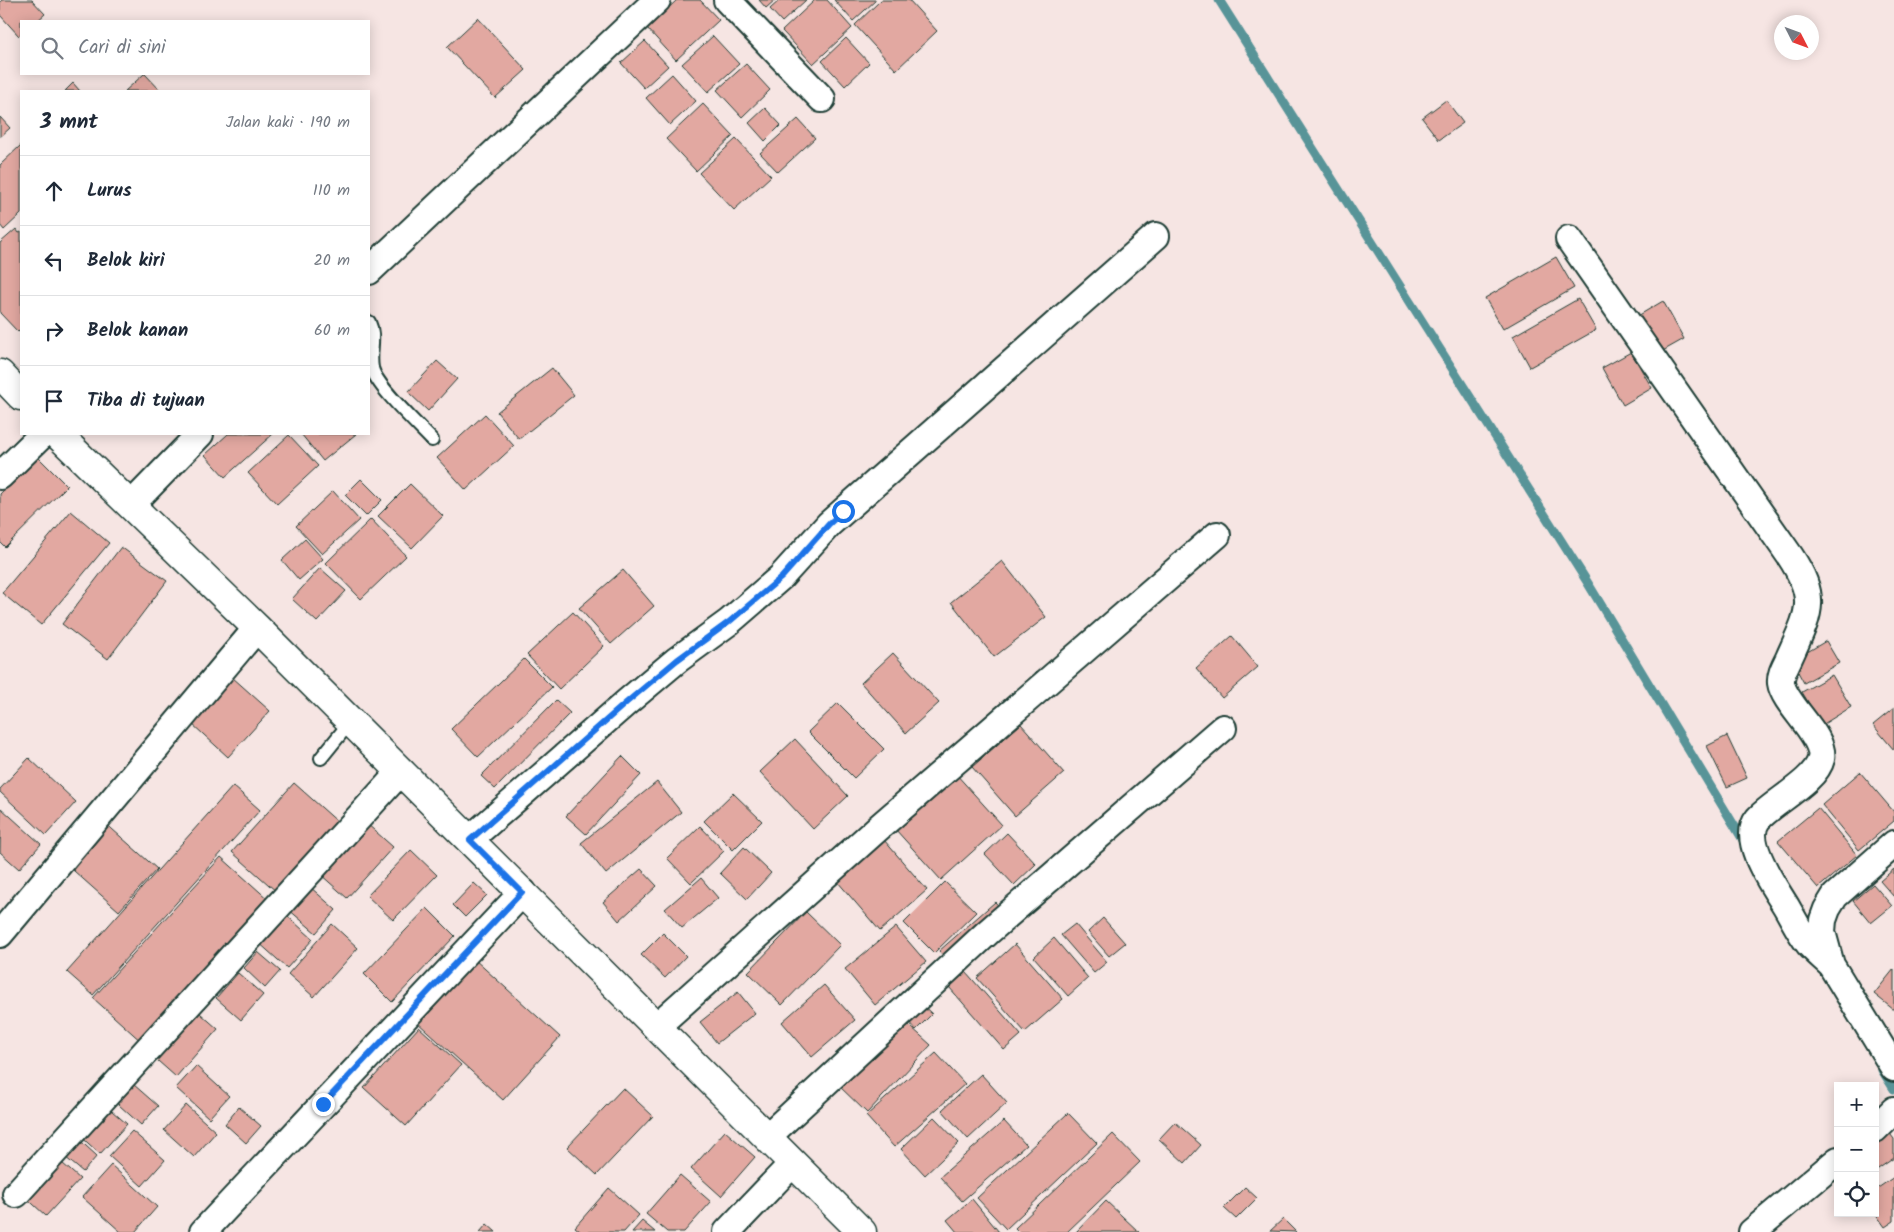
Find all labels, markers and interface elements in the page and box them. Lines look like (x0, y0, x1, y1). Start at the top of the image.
north arrow (1774, 15, 1819, 60)
search box (20, 20, 370, 75)
text: Cari di sini (78, 33, 166, 63)
icon: search (38, 34, 66, 62)
text: 3 mnt (40, 106, 98, 139)
text: Jalan kaki · 190 m (226, 110, 350, 135)
text: Lurus (87, 176, 132, 206)
icon: ahead (40, 177, 68, 205)
text: 110 m (313, 178, 350, 203)
text: Belok kiri (87, 246, 165, 276)
icon: left (40, 247, 68, 275)
text: 20 m (314, 248, 350, 273)
text: Belok kanan (87, 316, 188, 346)
icon: right (40, 317, 68, 345)
text: 60 m (314, 318, 350, 343)
text: Tiba di tujuan (87, 386, 205, 416)
icon: arrive (40, 387, 68, 415)
route start (832, 500, 855, 523)
map controls (1834, 1082, 1879, 1217)
button: + (1834, 1082, 1879, 1127)
route end (312, 1093, 335, 1116)
button: − (1834, 1127, 1879, 1172)
button: locate (1834, 1172, 1879, 1217)

